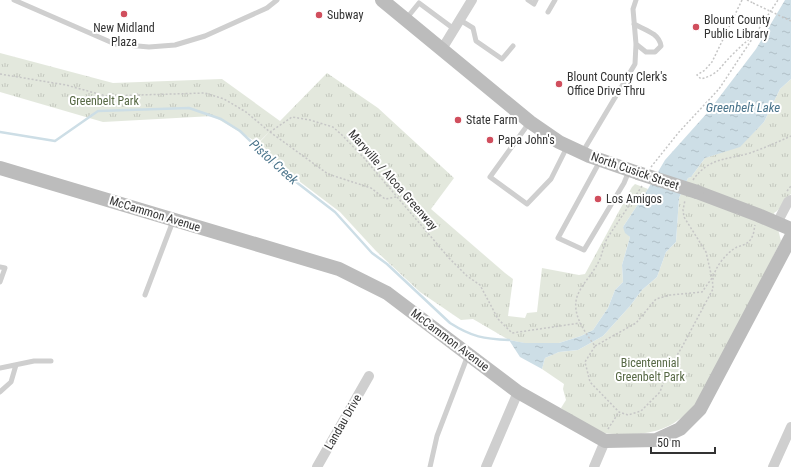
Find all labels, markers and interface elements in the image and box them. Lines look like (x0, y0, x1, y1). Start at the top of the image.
place label: Subway (327, 8, 363, 22)
marker: New Midland Plaza (119, 9, 129, 19)
marker: Subway (314, 10, 324, 20)
place label: Blount County Public Library (704, 13, 770, 41)
place label: New Midland Plaza (93, 21, 155, 49)
marker: Blount County Public Library (691, 22, 701, 32)
place label: Blount County Clerk's Office Drive Thru (567, 70, 667, 98)
marker: Blount County Clerk's Office Drive Thru (554, 79, 564, 89)
park label: Greenbelt Park (69, 94, 139, 108)
water label: Greenbelt Lake (706, 100, 780, 115)
place label: State Farm (466, 113, 517, 127)
marker: State Farm (453, 115, 463, 125)
street label: Maryville / Alcoa Greenway (346, 127, 440, 233)
place label: Papa John's (498, 133, 555, 147)
marker: Papa John's (485, 135, 495, 145)
water label: Pistol Creek (247, 136, 301, 188)
street label: North Cusick Street (589, 149, 681, 193)
place label: Los Amigos (606, 192, 662, 206)
street label: McCammon Avenue (108, 194, 203, 235)
marker: Los Amigos (593, 194, 603, 204)
street label: McCammon Avenue (408, 306, 492, 374)
park label: Bicentennial Greenbelt Park (615, 356, 685, 384)
street label: Landau Drive (322, 392, 365, 452)
scale bar (651, 429, 715, 455)
text: 50 m (657, 436, 681, 450)

